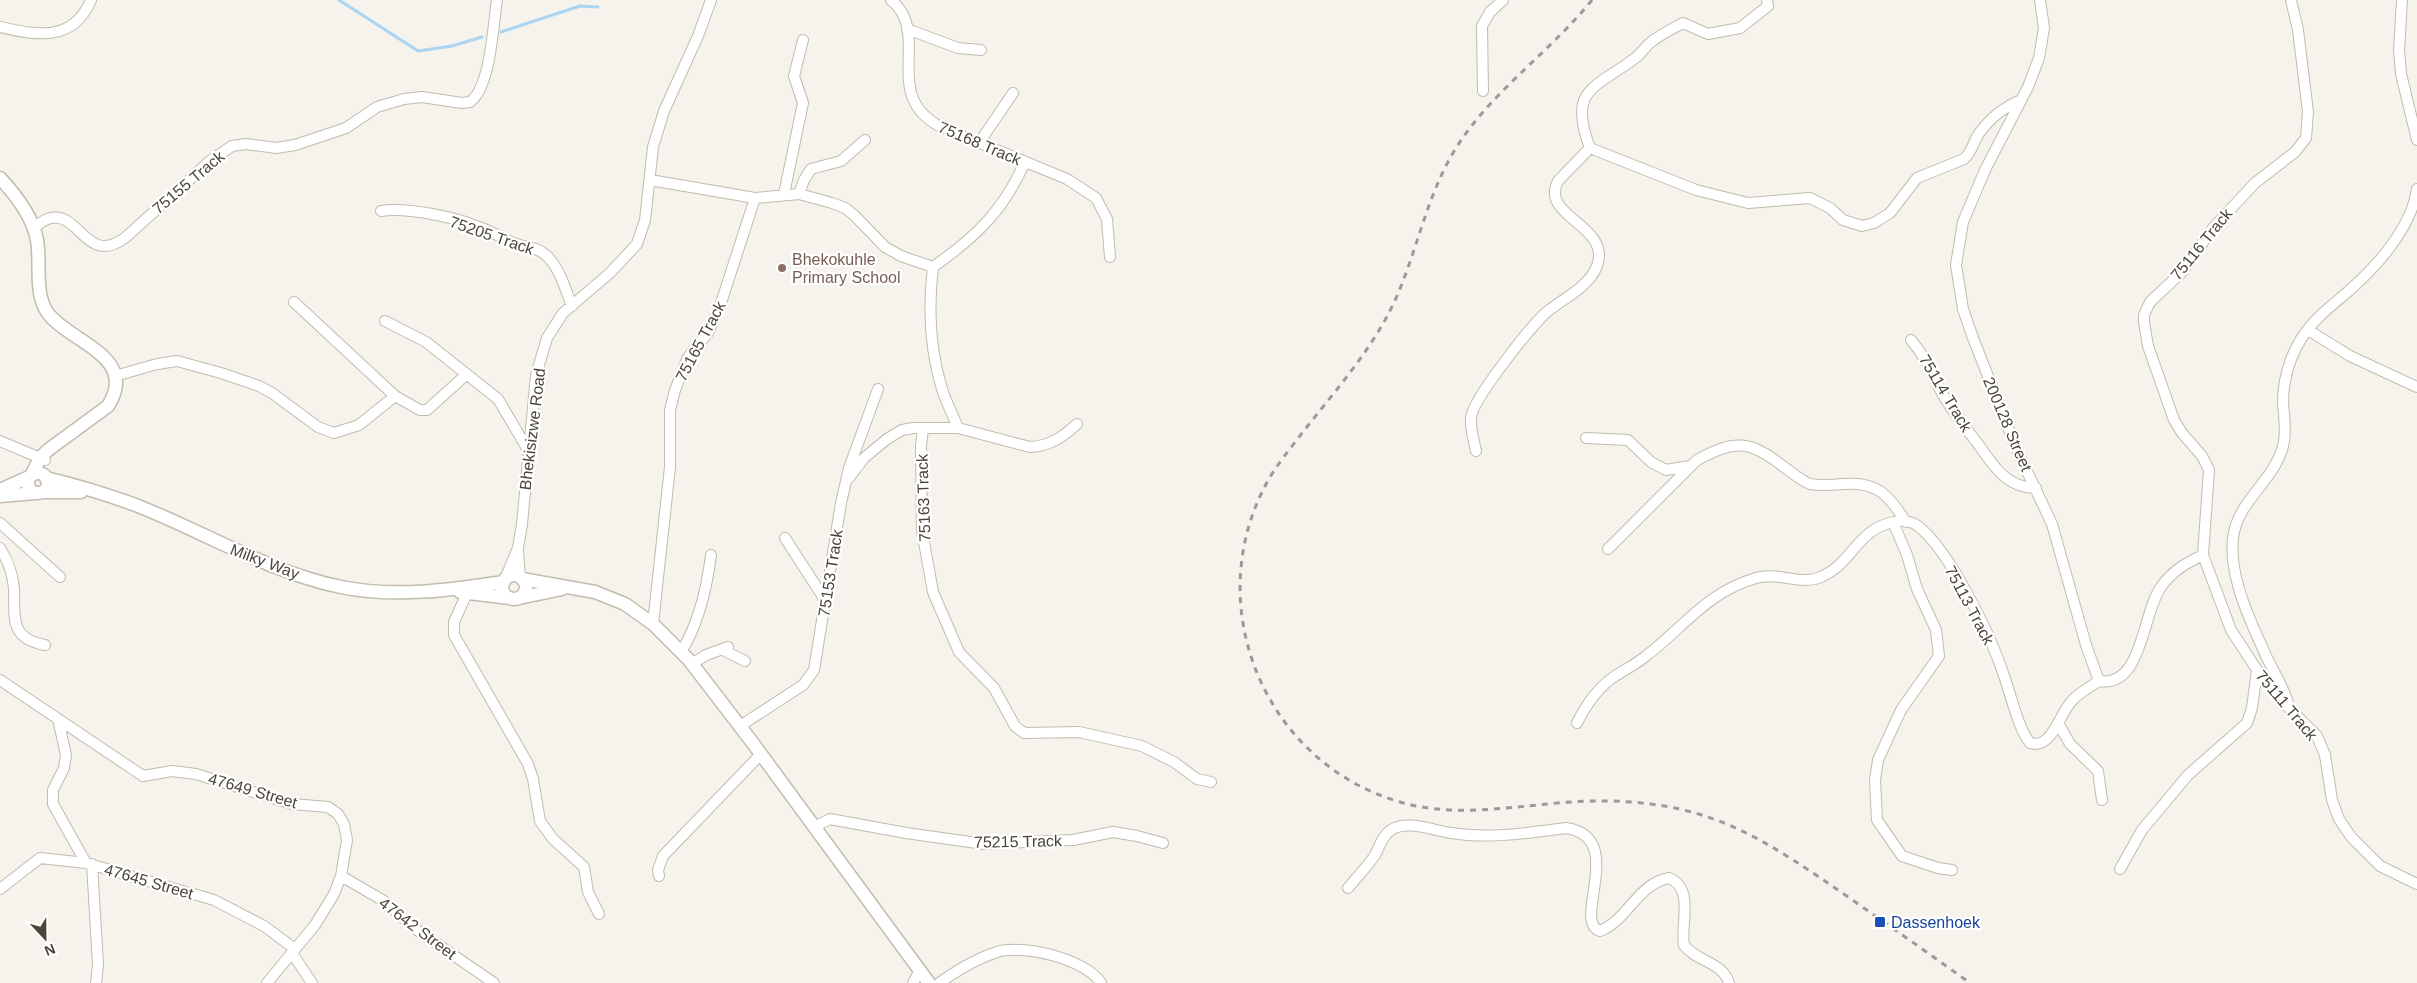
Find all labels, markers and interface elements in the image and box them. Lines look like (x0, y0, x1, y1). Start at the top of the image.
street label: 75168 Track (936, 118, 1025, 169)
street label: 75155 Track (149, 147, 228, 217)
street label: 75116 Track (2167, 204, 2236, 283)
street label: 75205 Track (447, 213, 537, 258)
place label: Bhekokuhle Primary School (792, 251, 900, 286)
marker: Bhekokuhle Primary School (776, 262, 788, 274)
street label: 75165 Track (672, 297, 729, 384)
street label: 75114 Track (1916, 352, 1976, 436)
street label: Bhekisizwe Road (517, 367, 548, 491)
street label: 200128 Street (1980, 375, 2035, 474)
street label: 75163 Track (913, 453, 934, 542)
street label: 75153 Track (815, 527, 846, 618)
street label: Milky Way (228, 541, 302, 582)
street label: 75113 Track (1942, 563, 1998, 648)
street label: 75111 Track (2253, 667, 2321, 744)
street label: 47649 Street (206, 770, 300, 811)
street label: 75215 Track (974, 832, 1063, 851)
street label: 47645 Street (102, 861, 196, 902)
street label: 47642 Street (376, 894, 460, 963)
north arrow (20, 913, 70, 963)
place label: Dassenhoek (1891, 914, 1981, 931)
marker: Dassenhoek (1873, 915, 1887, 929)
text: N (42, 941, 58, 959)

